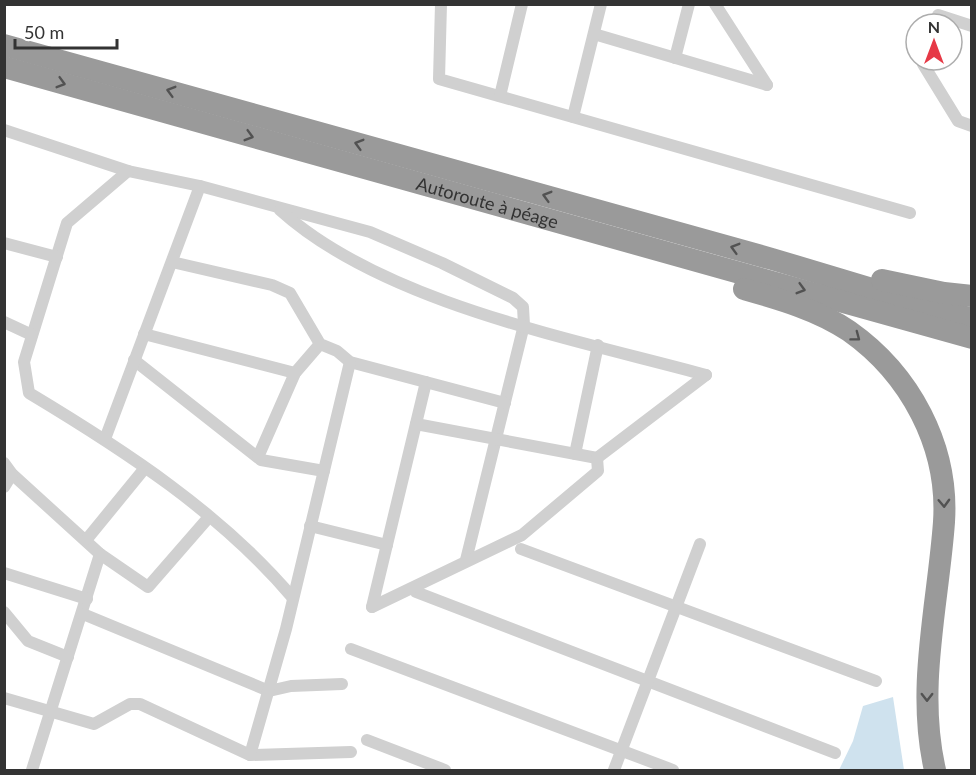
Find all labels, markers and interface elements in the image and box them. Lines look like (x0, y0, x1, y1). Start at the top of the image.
scale bar (15, 12, 117, 50)
north arrow (904, 12, 964, 72)
text: N (928, 17, 940, 36)
text: 50 m (24, 21, 64, 43)
one-way arrow (55, 76, 66, 88)
one-way arrow (166, 86, 176, 99)
one-way arrow (243, 129, 253, 141)
one-way arrow (354, 139, 365, 151)
street label: Autoroute à péage (414, 172, 561, 233)
one-way arrow (542, 191, 553, 203)
one-way arrow (730, 243, 740, 255)
one-way arrow (795, 282, 806, 294)
one-way arrow (849, 330, 860, 341)
one-way arrow (937, 499, 950, 508)
one-way arrow (921, 693, 933, 702)

